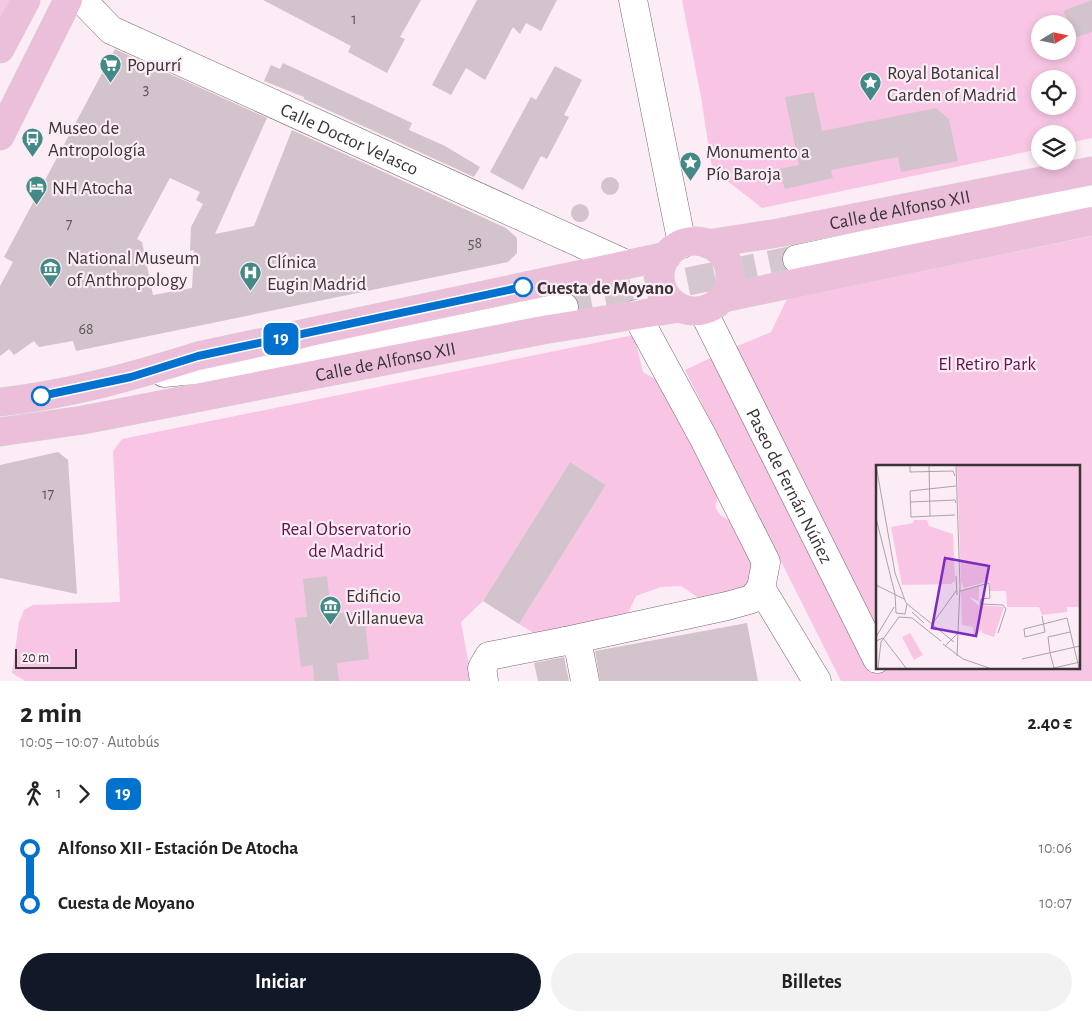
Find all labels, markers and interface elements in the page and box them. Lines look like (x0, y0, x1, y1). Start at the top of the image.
house number: 1 (351, 11, 357, 27)
north arrow (1031, 15, 1076, 60)
map controls (1031, 15, 1076, 170)
supermarket icon: Popurrí (99, 52, 123, 83)
place label: Popurrí (127, 56, 182, 75)
place label: Royal Botanical Garden of Madrid (887, 64, 1016, 105)
button: locate (1031, 70, 1076, 115)
place icon: Royal Botanical Garden of Madrid (859, 71, 883, 102)
house number: 3 (143, 81, 149, 97)
street label: Calle Doctor Velasco (277, 100, 421, 179)
place label: Museo de Antropología (48, 119, 146, 160)
button: layers (1031, 125, 1076, 170)
bus stop icon: Museo de Antropología (20, 126, 44, 157)
place label: Monumento a Pío Baroja (706, 143, 810, 184)
place icon: Monumento a Pío Baroja (678, 150, 702, 181)
hotel icon: NH Atocha (24, 175, 48, 206)
place label: NH Atocha (52, 179, 133, 198)
street label: Calle de Alfonso XII (828, 187, 972, 234)
house number: 7 (66, 216, 73, 232)
house number: 58 (468, 235, 482, 251)
place label: National Museum of Anthropology (67, 249, 199, 290)
place label: Clínica Eugin Madrid (267, 253, 366, 294)
museum icon: National Museum of Anthropology (39, 256, 63, 287)
hospital icon: Clínica Eugin Madrid (239, 260, 263, 291)
marker: Cuesta de Moyano (513, 277, 533, 297)
place label: Cuesta de Moyano (537, 279, 674, 298)
house number: 68 (78, 321, 94, 337)
line badge: 19 (258, 323, 304, 355)
text: 19 (273, 330, 289, 348)
street label: Calle de Alfonso XII (314, 339, 458, 385)
park label: El Retiro Park (938, 355, 1036, 374)
unlabelled marker (31, 386, 51, 406)
street label: Paseo de Fernán Núñez (742, 405, 836, 567)
inset map (876, 465, 1080, 668)
house number: 17 (42, 486, 54, 502)
park label: Real Observatorio de Madrid (281, 520, 411, 561)
place label: Edificio Villanueva (346, 587, 424, 628)
museum icon: Edificio Villanueva (318, 594, 342, 625)
scale bar (15, 646, 78, 669)
text: 20 m (22, 651, 49, 665)
text: 2 min (20, 700, 82, 728)
text: 2.40 € (1028, 714, 1072, 733)
text: 10:05 – 10:07 · Autobús (20, 734, 159, 750)
icon: walk (20, 780, 48, 808)
icon: forward (70, 780, 98, 808)
text: 1 (56, 785, 62, 801)
text: 19 (116, 785, 131, 803)
text: Alfonso XII - Estación De Atocha (58, 839, 298, 858)
text: 10:06 (1038, 840, 1072, 856)
text: Cuesta de Moyano (58, 894, 195, 913)
text: 10:07 (1039, 895, 1072, 911)
button: Iniciar (20, 953, 541, 1011)
button: Billetes (551, 953, 1072, 1011)

